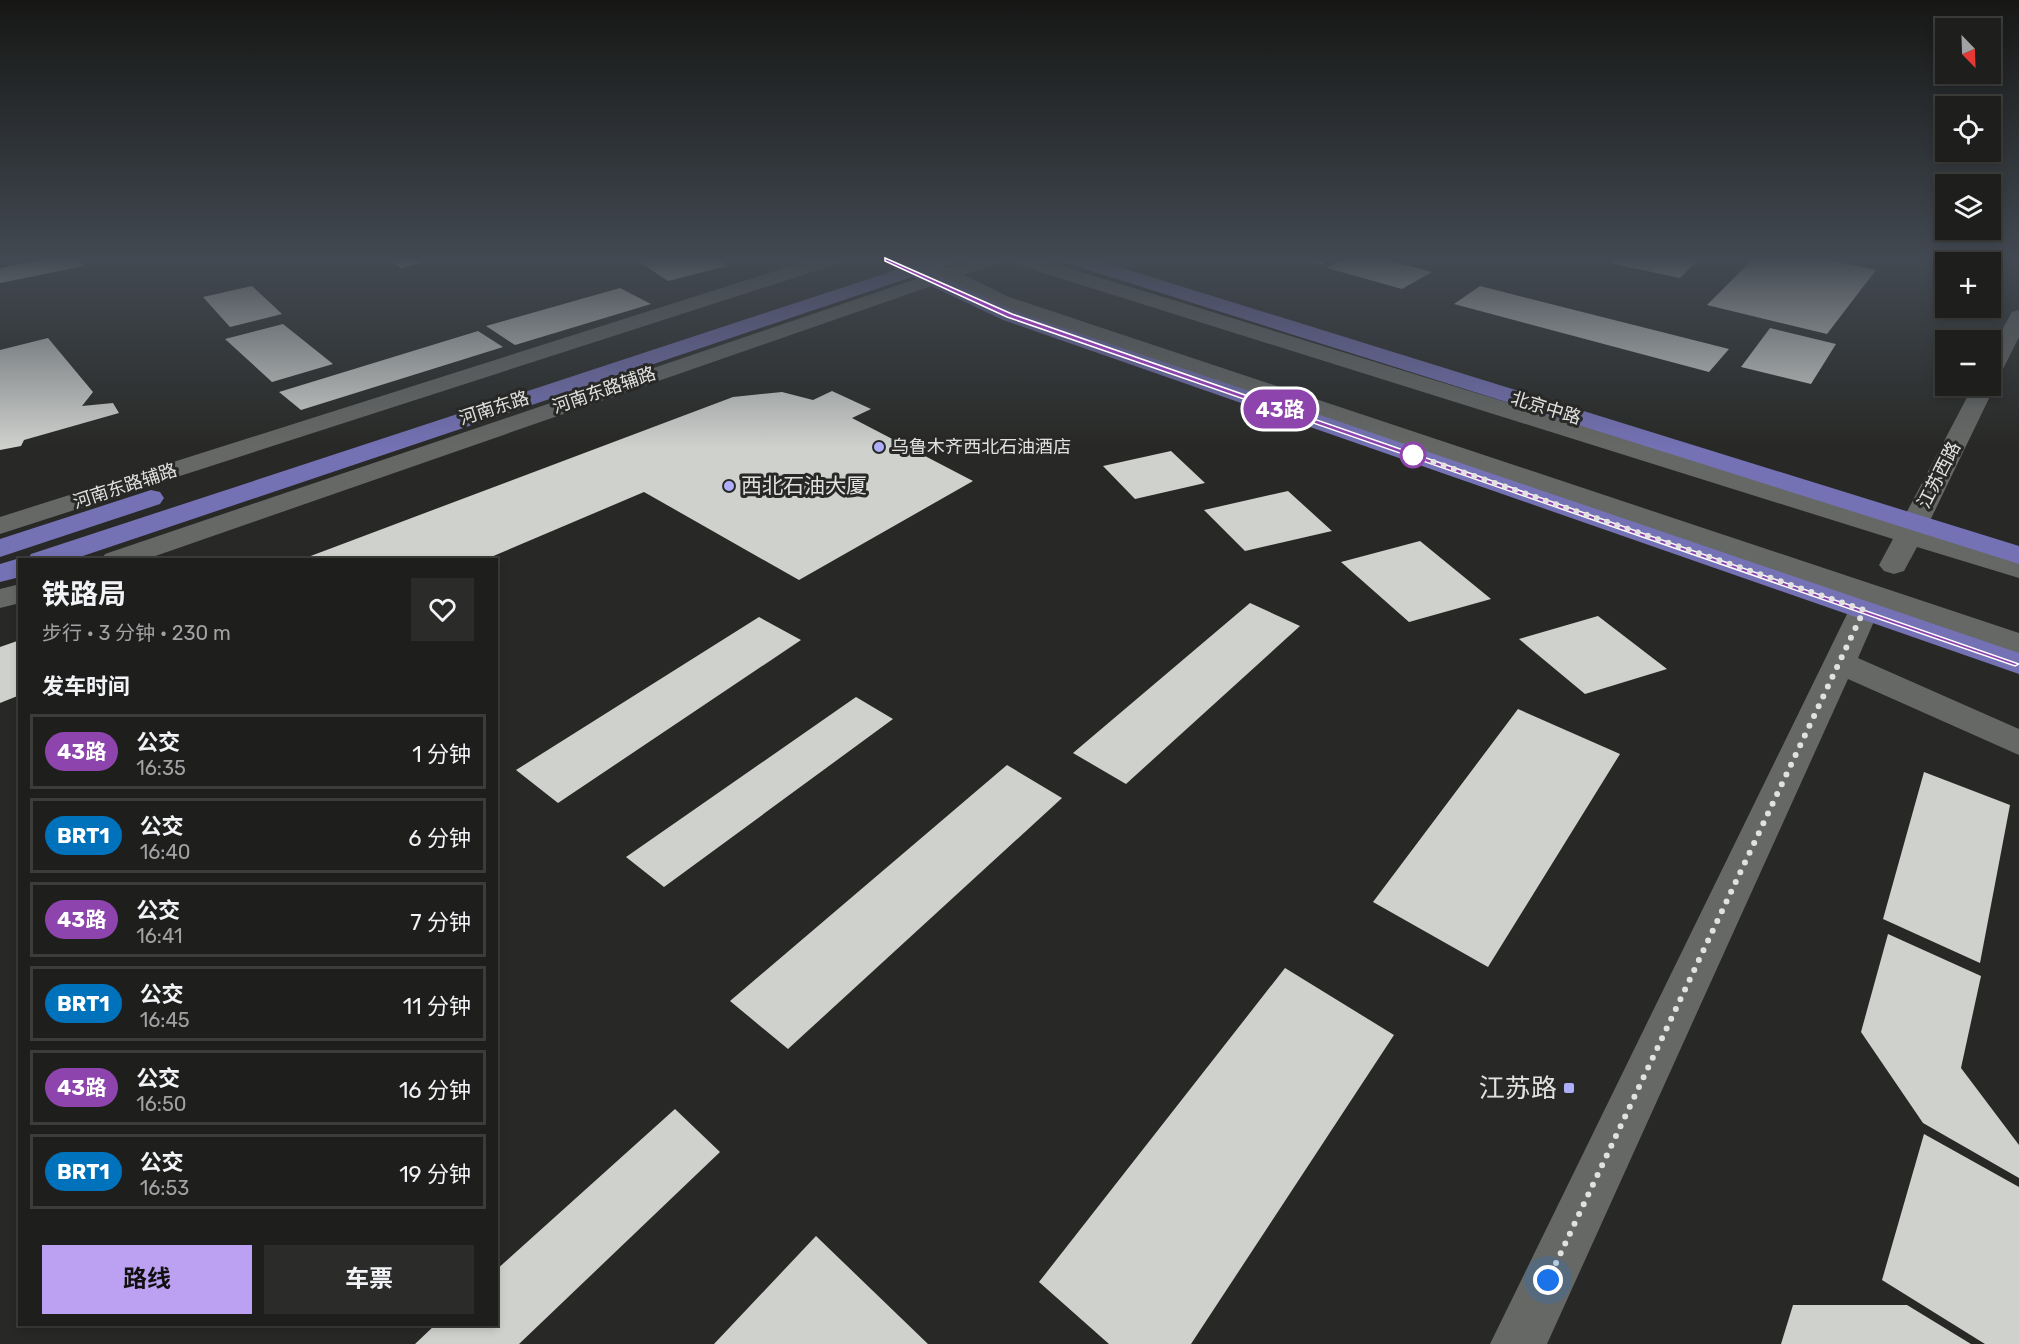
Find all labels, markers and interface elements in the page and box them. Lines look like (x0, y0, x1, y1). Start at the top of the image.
north arrow (1935, 18, 2001, 84)
map controls (1935, 18, 2001, 396)
button: locate (1935, 96, 2001, 162)
button: layers (1935, 174, 2001, 240)
button: + (1935, 252, 2001, 318)
button: − (1935, 330, 2001, 396)
street label: 河南东路辅路 (549, 362, 659, 418)
street label: 河南东路 (456, 386, 532, 430)
street label: 北京中路 (1508, 387, 1584, 429)
line badge: 43路 (1246, 390, 1314, 428)
text: 43路 (1255, 397, 1305, 422)
place label: 乌鲁木齐西北石油酒店 (891, 436, 1071, 458)
street label: 江苏西路 (1913, 438, 1965, 512)
marker: 乌鲁木齐西北石油酒店 (872, 440, 886, 454)
unlabelled marker (1400, 442, 1426, 468)
street label: 河南东路辅路 (70, 459, 180, 513)
place label: 西北石油大厦 (741, 473, 867, 498)
marker: 西北石油大厦 (722, 479, 736, 493)
text: 铁路局 (42, 578, 126, 611)
button: heart (411, 578, 474, 641)
text: 步行 · 3 分钟 · 230 m (42, 621, 231, 645)
text: 发车时间 (42, 673, 130, 700)
text: 公交 (136, 729, 180, 756)
text: 43路 (57, 739, 106, 764)
text: 1 分钟 (412, 741, 471, 768)
text: 16:35 (136, 756, 186, 780)
text: 公交 (140, 813, 184, 840)
text: BRT1 (57, 823, 110, 848)
text: 6 分钟 (408, 825, 471, 852)
text: 16:40 (140, 840, 191, 864)
text: 公交 (136, 897, 180, 924)
text: 43路 (57, 907, 106, 932)
text: 7 分钟 (410, 909, 471, 936)
text: 16:41 (136, 924, 183, 948)
text: 公交 (140, 981, 184, 1008)
text: BRT1 (57, 991, 110, 1016)
text: 11 分钟 (403, 993, 471, 1020)
text: 16:45 (140, 1008, 190, 1032)
text: 公交 (136, 1065, 180, 1092)
place label: 江苏路 (1479, 1073, 1557, 1104)
text: 43路 (57, 1075, 106, 1100)
text: 16 分钟 (399, 1077, 471, 1104)
marker: 江苏路 (1562, 1081, 1576, 1095)
text: 16:50 (136, 1092, 187, 1116)
text: 公交 (140, 1149, 184, 1176)
text: BRT1 (57, 1159, 110, 1184)
text: 19 分钟 (399, 1161, 471, 1188)
text: 16:53 (140, 1176, 189, 1200)
button: 路线 (42, 1245, 252, 1314)
button: 车票 (264, 1245, 474, 1314)
your location (1533, 1265, 1563, 1295)

